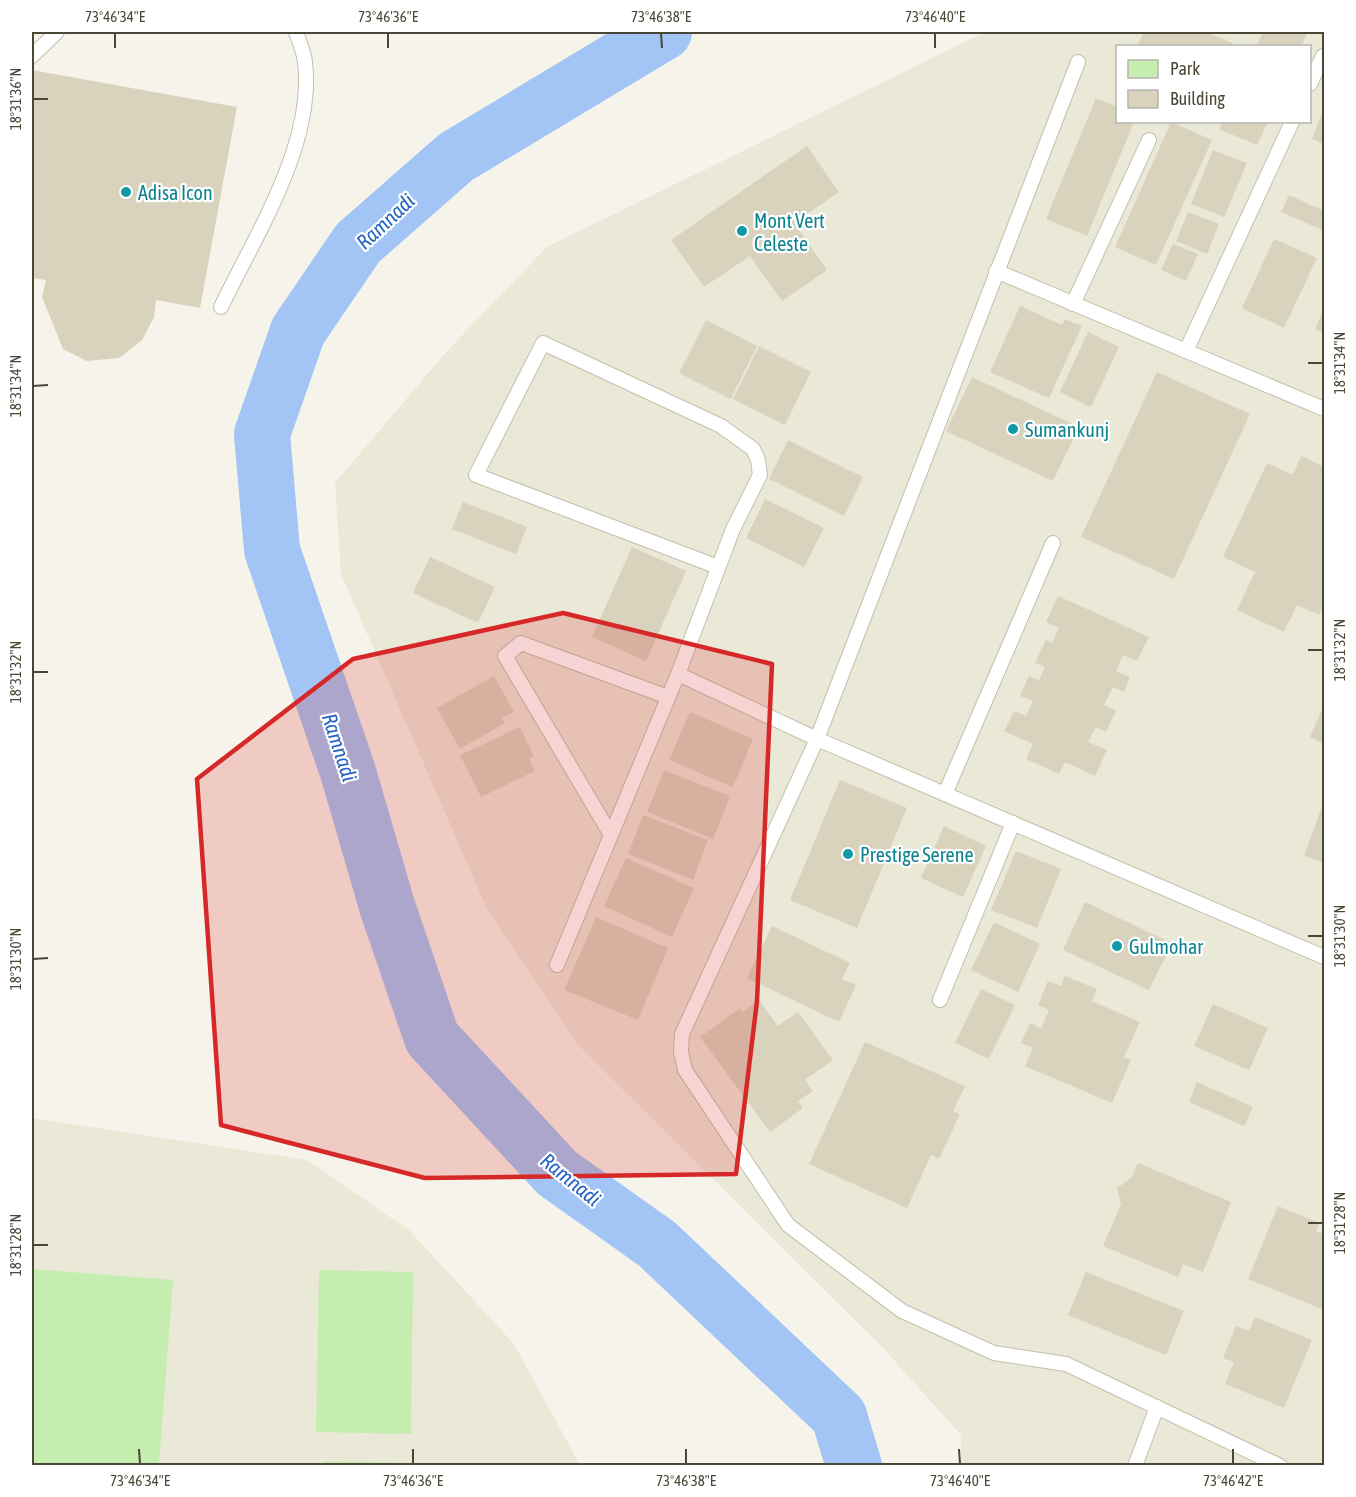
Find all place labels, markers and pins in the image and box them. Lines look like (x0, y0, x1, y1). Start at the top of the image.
place label: Adisa Icon (138, 181, 213, 204)
marker: Adisa Icon (119, 185, 133, 199)
place label: Mont Vert Celeste (754, 209, 825, 255)
marker: Mont Vert Celeste (735, 224, 749, 238)
place label: Sumankunj (1025, 418, 1109, 441)
marker: Sumankunj (1006, 422, 1020, 436)
place label: Prestige Serene (860, 843, 973, 866)
marker: Prestige Serene (841, 847, 855, 861)
place label: Gulmohar (1129, 935, 1204, 958)
marker: Gulmohar (1110, 939, 1124, 953)

